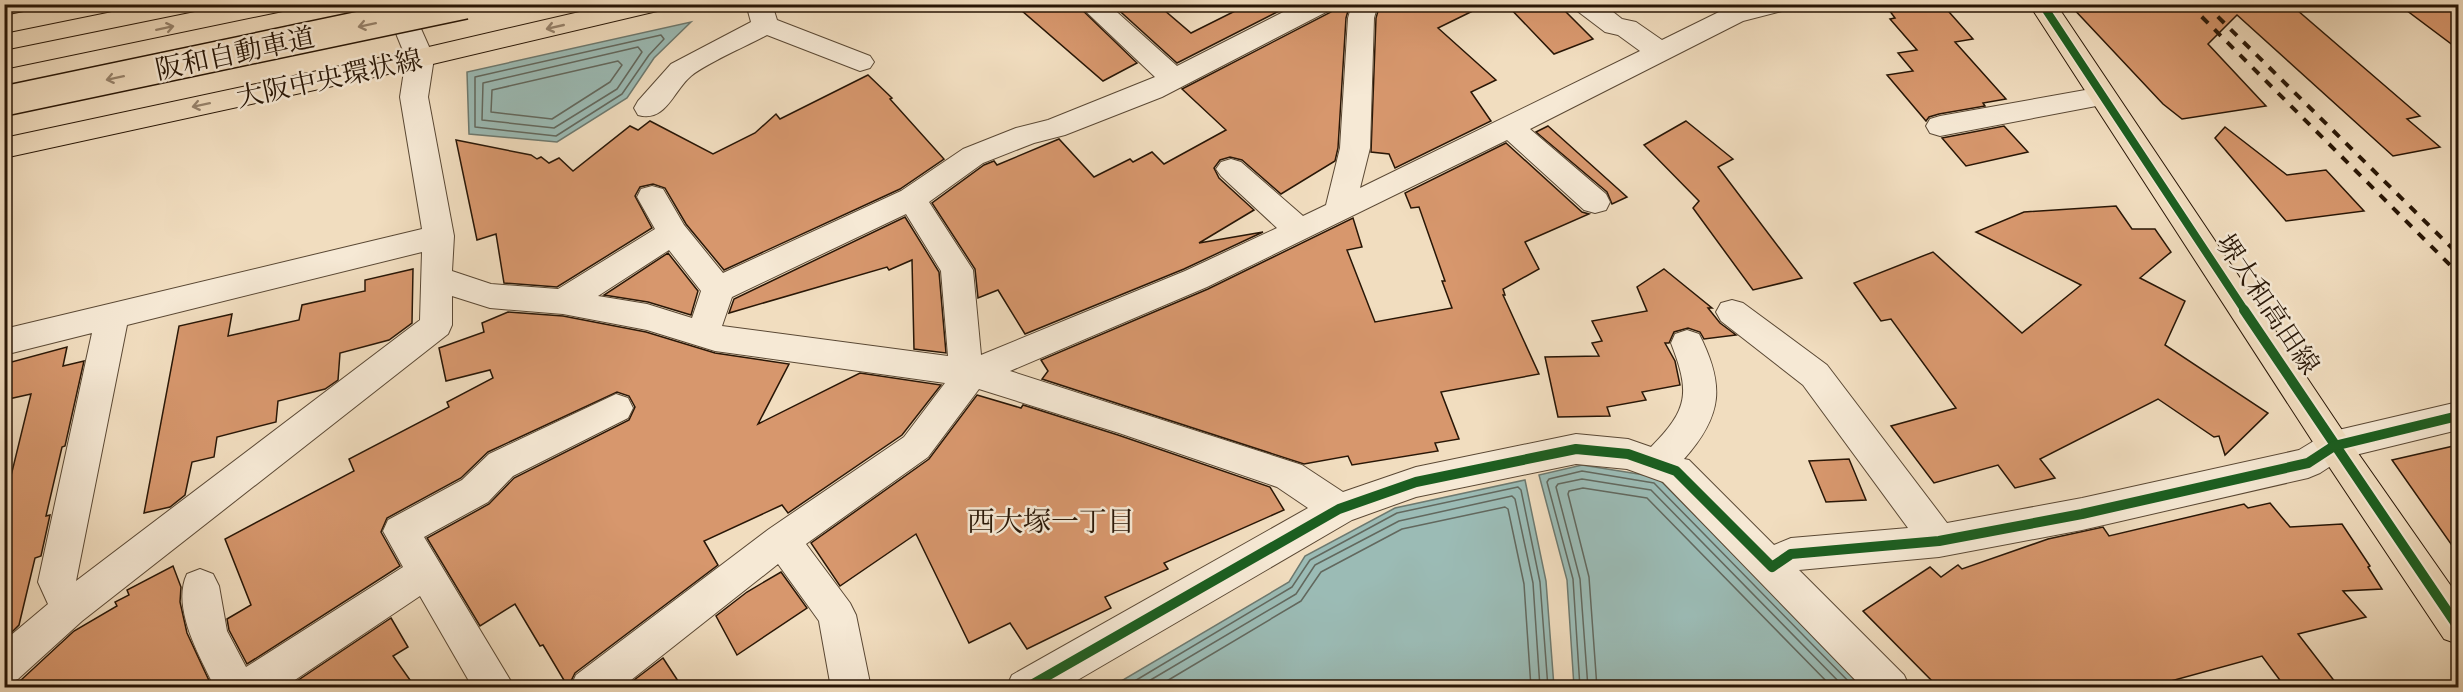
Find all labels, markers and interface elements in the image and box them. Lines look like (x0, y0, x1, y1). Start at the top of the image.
street label: 阪和自動車道 (152, 19, 318, 87)
one-way arrow (358, 20, 377, 31)
one-way arrow (155, 21, 174, 33)
one-way arrow (546, 22, 565, 33)
street label: 大阪中央環状線 (233, 41, 425, 115)
one-way arrow (105, 73, 125, 84)
one-way arrow (191, 100, 210, 112)
street label: 堺大和高田線 (2208, 227, 2328, 381)
district label: 西大塚一丁目 (967, 503, 1135, 539)

